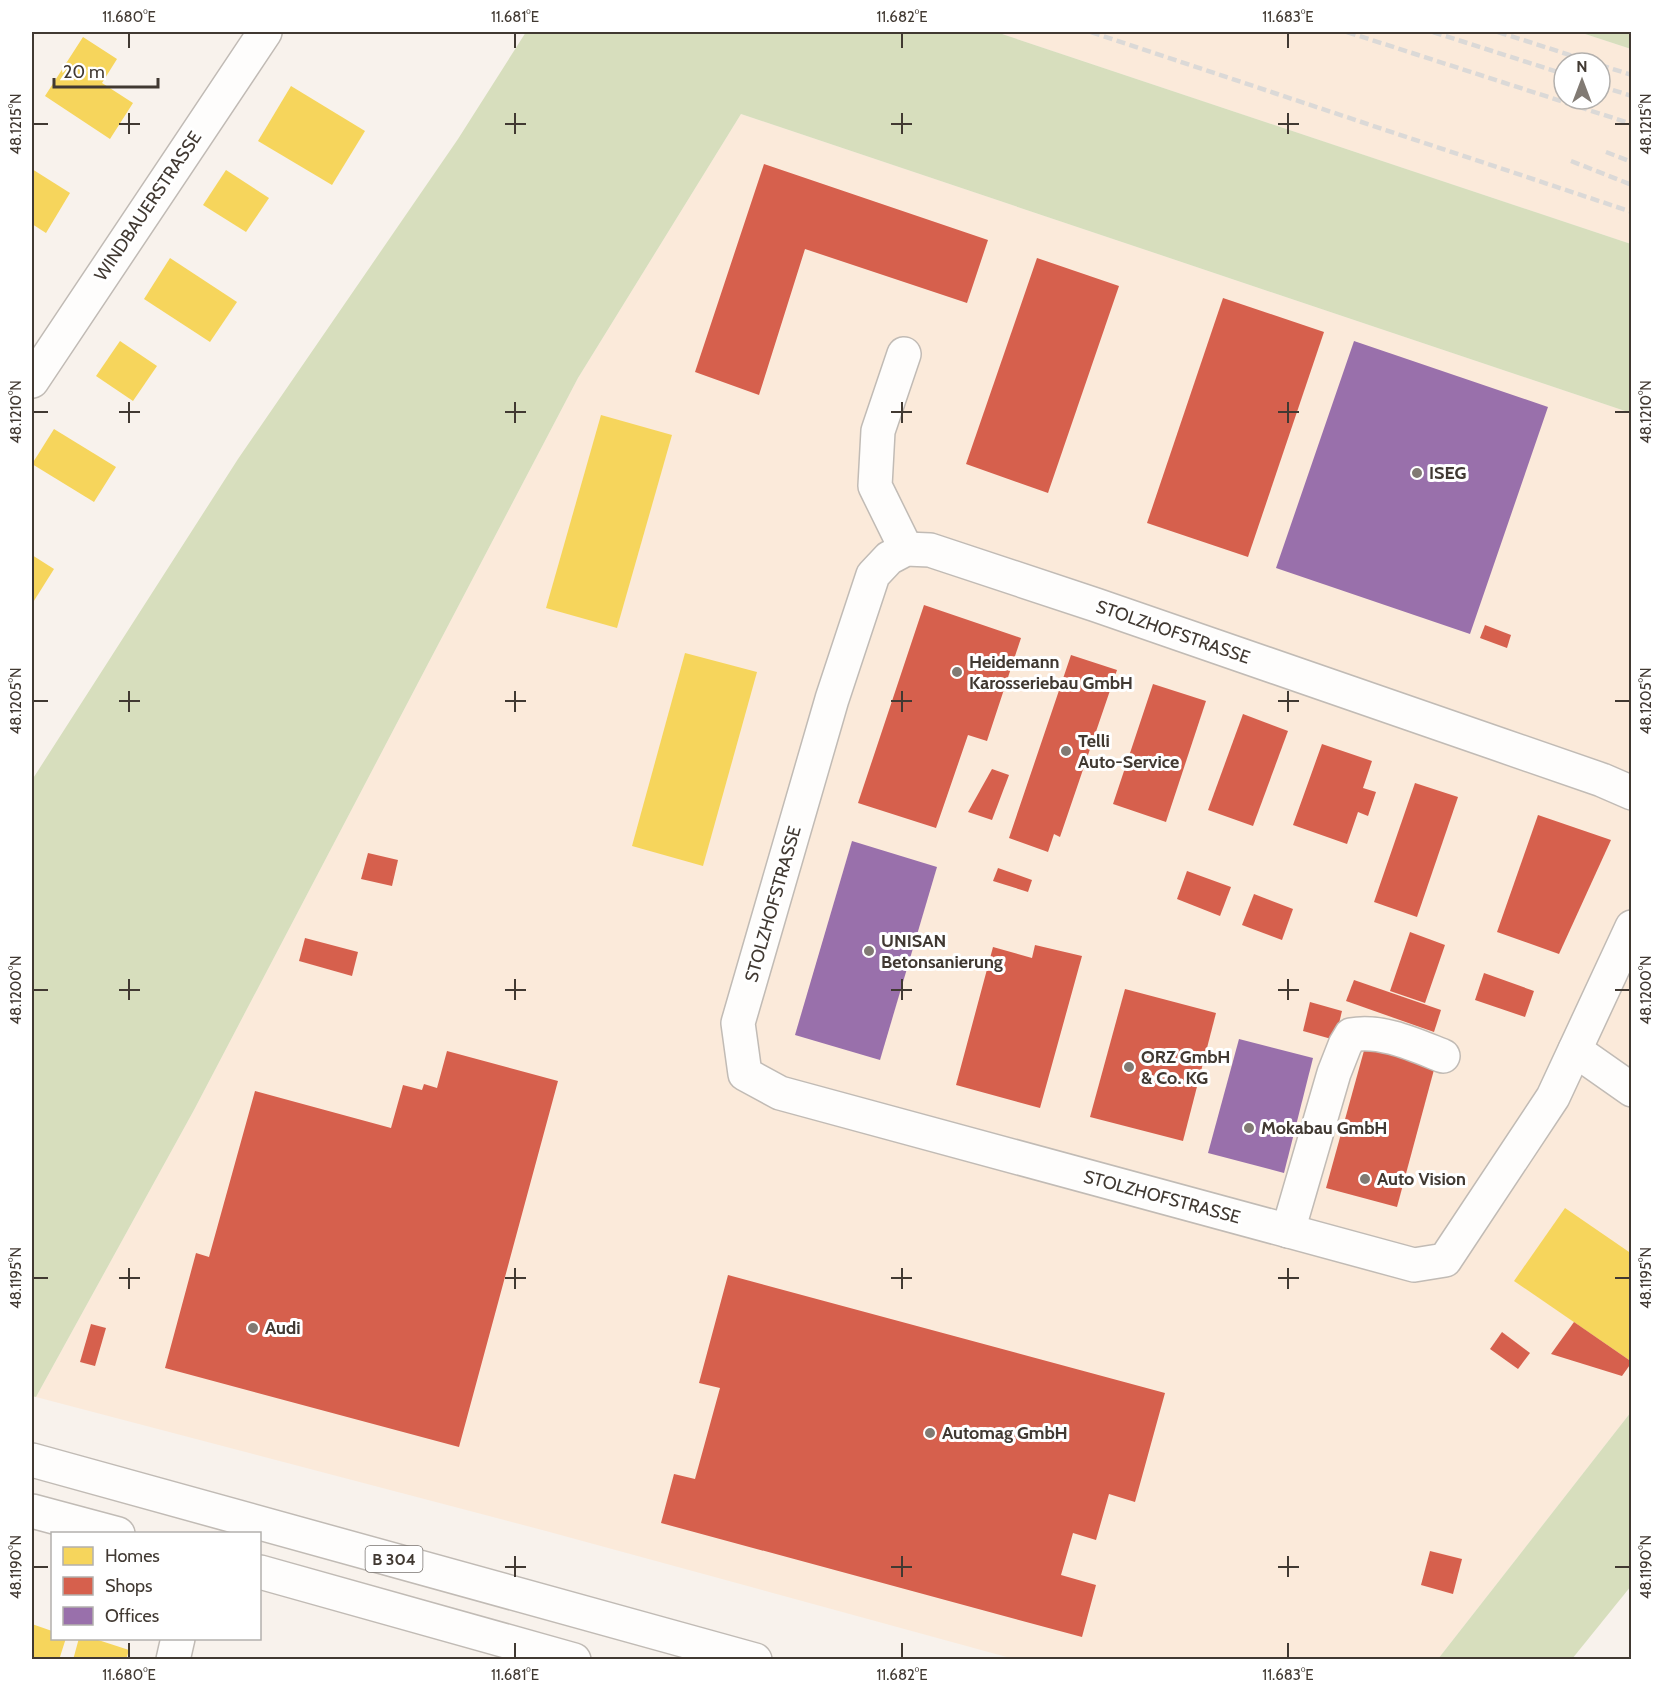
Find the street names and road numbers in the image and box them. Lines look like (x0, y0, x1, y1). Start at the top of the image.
street label: WINDBAUERSTRASSE (90, 127, 206, 285)
street label: STOLZHOFSTRASSE (1093, 595, 1253, 669)
street label: STOLZHOFSTRASSE (740, 823, 806, 985)
street label: STOLZHOFSTRASSE (1081, 1165, 1243, 1229)
road number: B 304 (366, 1546, 422, 1572)

